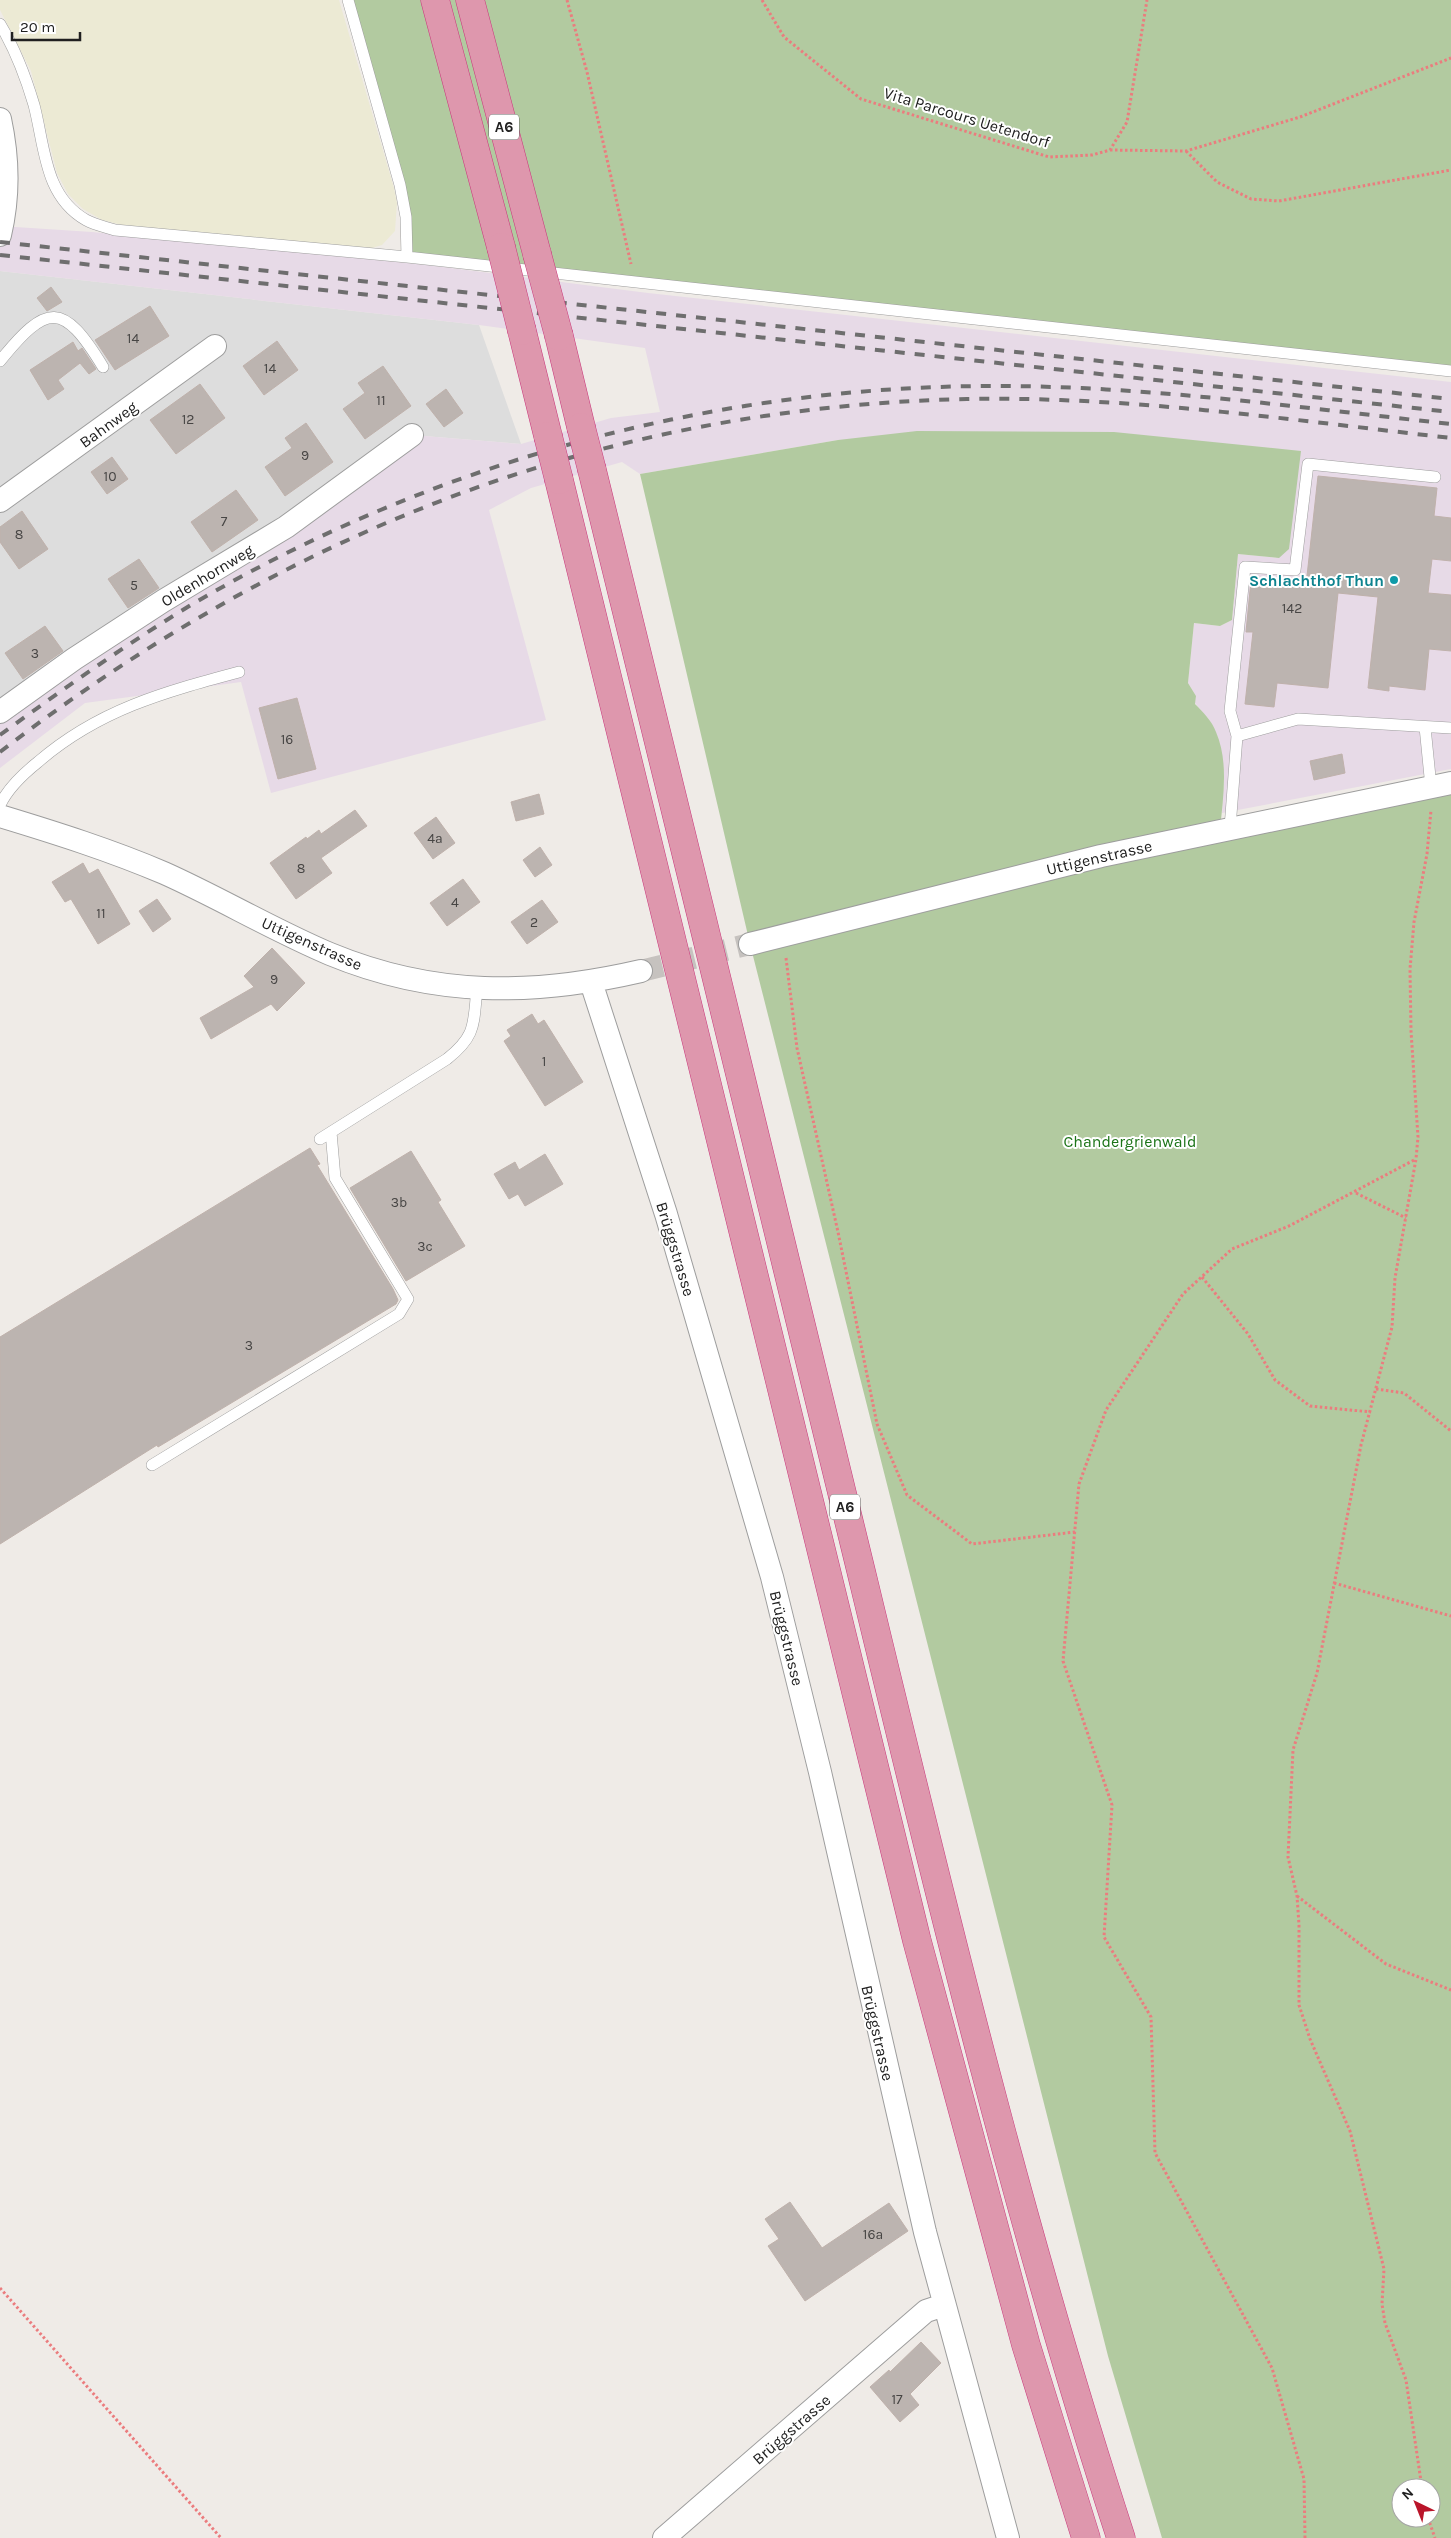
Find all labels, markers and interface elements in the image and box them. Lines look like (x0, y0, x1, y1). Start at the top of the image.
scale bar (12, 10, 80, 42)
text: 20 m (20, 18, 55, 36)
street label: Vita Parcours Uetendorf (882, 83, 1053, 152)
road number: A6 (489, 114, 519, 140)
house number: 14 (127, 330, 139, 347)
house number: 14 (264, 360, 276, 377)
house number: 11 (376, 392, 386, 409)
street label: Bahnweg (76, 397, 141, 452)
house number: 12 (182, 411, 194, 428)
house number: 9 (301, 447, 309, 464)
house number: 10 (104, 468, 116, 485)
house number: 7 (221, 513, 228, 530)
house number: 8 (15, 526, 23, 543)
street label: Oldenhornweg (157, 540, 257, 611)
place label: Schlachthof Thun (1249, 571, 1384, 590)
marker: Schlachthof Thun (1388, 574, 1400, 586)
house number: 5 (130, 577, 138, 594)
house number: 142 (1282, 600, 1302, 617)
house number: 3 (31, 645, 39, 662)
house number: 16 (281, 731, 293, 748)
house number: 4a (427, 830, 443, 847)
street label: Uttigenstrasse (1044, 836, 1154, 879)
house number: 8 (297, 860, 305, 877)
house number: 4 (451, 894, 459, 911)
house number: 11 (96, 905, 106, 922)
street label: Uttigenstrasse (259, 913, 365, 974)
house number: 2 (530, 914, 538, 931)
house number: 9 (270, 971, 278, 988)
house number: 1 (542, 1053, 546, 1070)
park label: Chandergrienwald (1064, 1132, 1196, 1151)
house number: 3b (391, 1194, 407, 1211)
street label: Brüggstrasse (652, 1200, 699, 1299)
house number: 3c (417, 1238, 433, 1255)
house number: 3 (245, 1337, 253, 1354)
road number: A6 (830, 1494, 860, 1520)
street label: Brüggstrasse (765, 1589, 808, 1688)
street label: Brüggstrasse (857, 1983, 898, 2083)
house number: 16a (863, 2226, 883, 2243)
street label: Brüggstrasse (748, 2390, 834, 2469)
house number: 17 (891, 2391, 903, 2408)
north arrow (1391, 2478, 1441, 2528)
text: N (1398, 2484, 1417, 2504)

